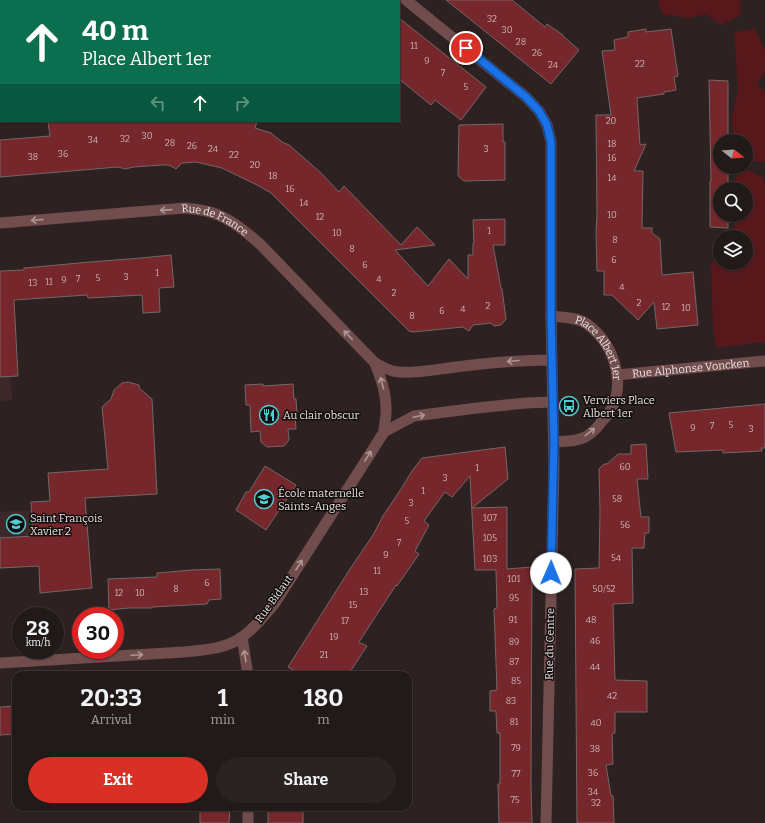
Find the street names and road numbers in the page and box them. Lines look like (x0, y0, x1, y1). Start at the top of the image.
street label: Rue de France (181, 201, 251, 238)
street label: Place Albert 1er (573, 313, 624, 381)
street label: Rue Alphonse Voncken (632, 356, 750, 380)
street label: Rue Bidaut (252, 573, 296, 625)
street label: Rue du Centre (543, 608, 557, 680)

